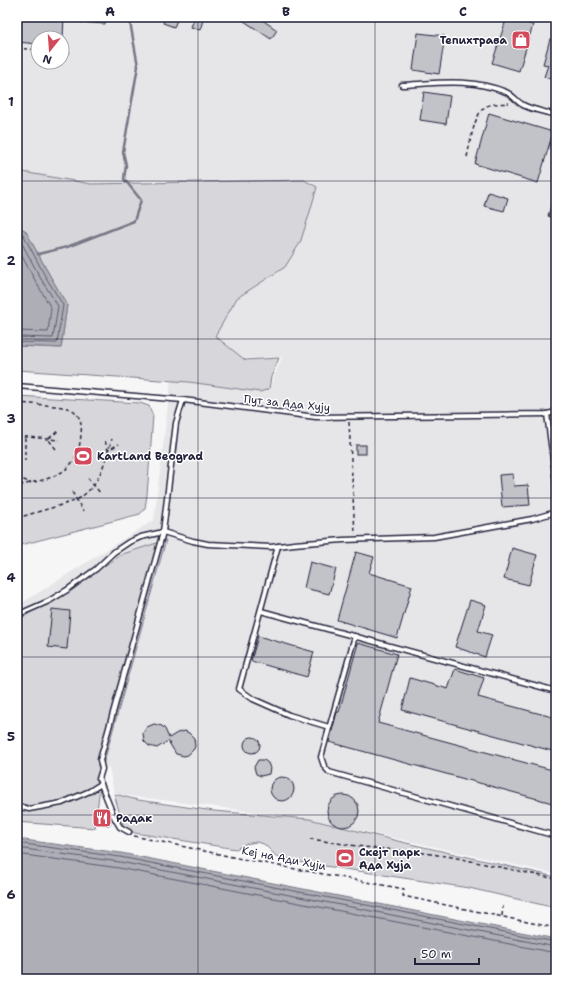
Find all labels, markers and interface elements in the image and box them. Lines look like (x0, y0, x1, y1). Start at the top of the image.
text: A (105, 3, 115, 20)
text: B (282, 3, 290, 20)
text: C (459, 3, 467, 20)
shop icon: Тепихтрава (510, 29, 532, 51)
north arrow (30, 30, 70, 70)
place label: Тепихтрава (440, 33, 507, 48)
text: N (41, 51, 54, 68)
text: 1 (8, 93, 14, 110)
text: 2 (6, 252, 16, 269)
street label: Пут за Ада Хују (243, 392, 331, 415)
text: 3 (6, 410, 16, 427)
sports icon: KartLand Beograd (72, 445, 94, 467)
place label: KartLand Beograd (97, 449, 203, 464)
text: 4 (6, 569, 16, 586)
text: 5 (7, 728, 15, 745)
restaurant icon: Радак (91, 807, 113, 829)
place label: Радак (116, 811, 152, 826)
street label: Кеј на Ади Хуји (241, 843, 327, 874)
place label: Скејт парк Ада Хуја (359, 845, 420, 873)
sports icon: Скејт парк Ада Хуја (334, 847, 356, 869)
text: 6 (6, 886, 16, 903)
scale bar (415, 940, 479, 966)
text: 50 m (421, 946, 451, 962)

